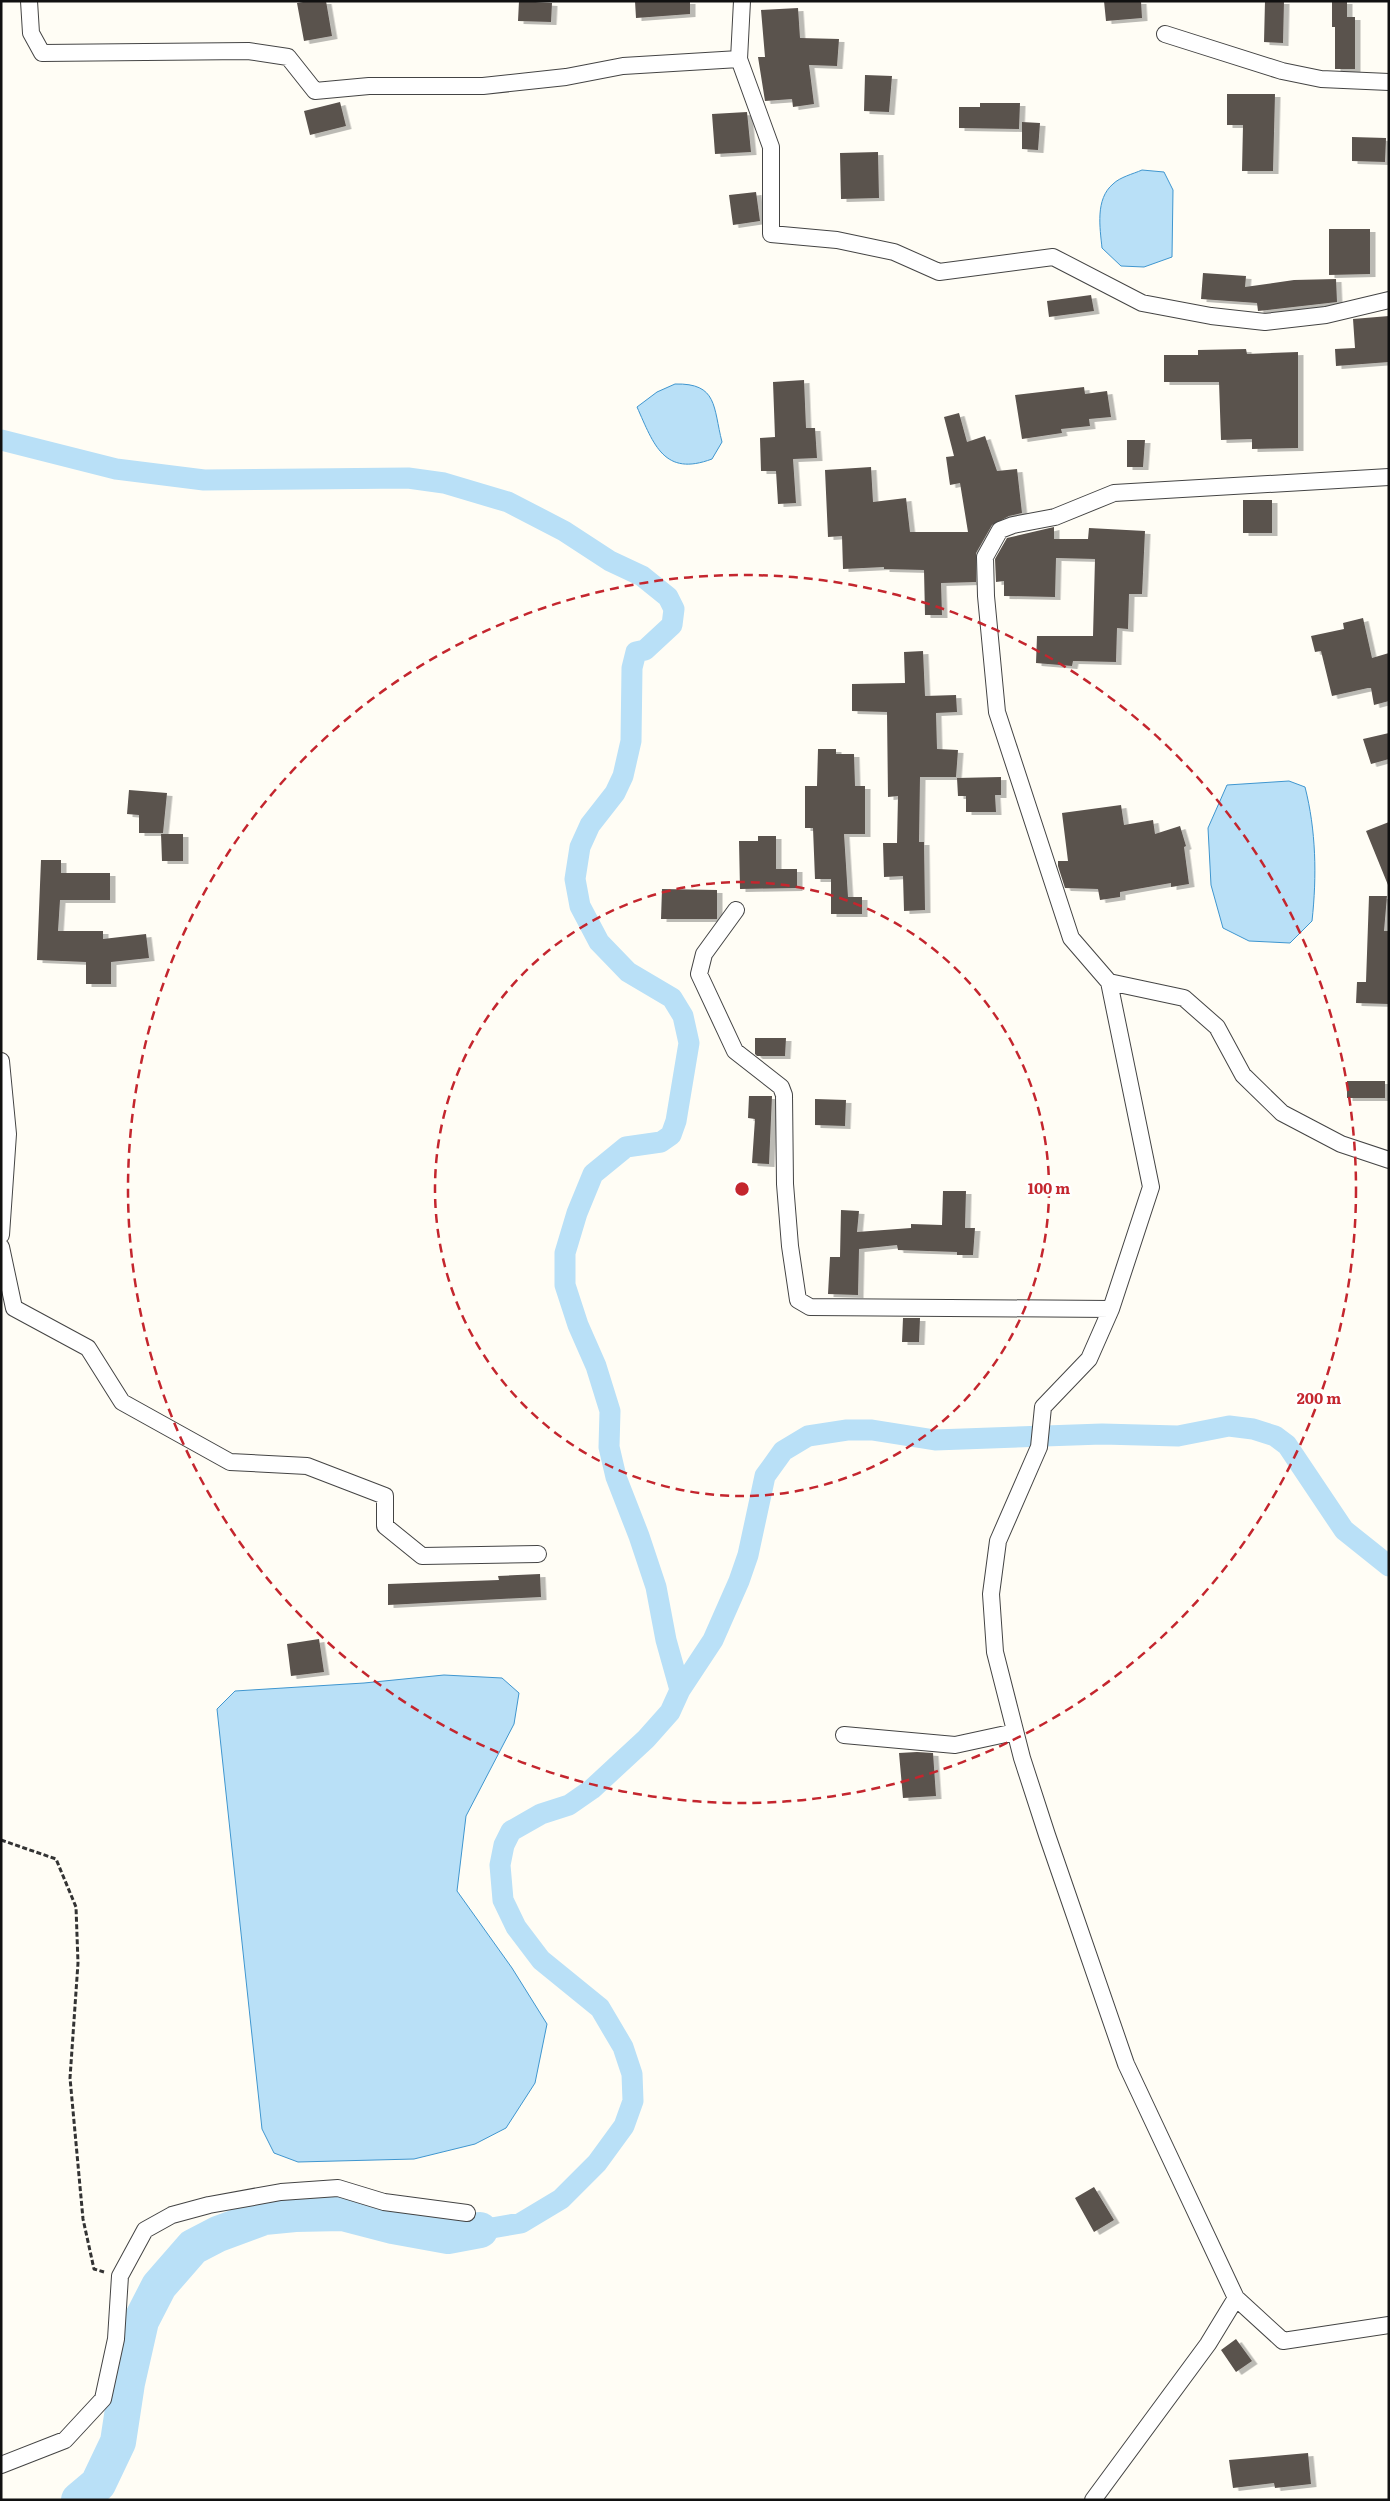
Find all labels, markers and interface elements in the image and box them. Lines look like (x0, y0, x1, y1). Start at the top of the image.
text: 100 m (1028, 1176, 1070, 1199)
centre of rings (733, 1180, 751, 1198)
text: 200 m (1297, 1386, 1341, 1409)

